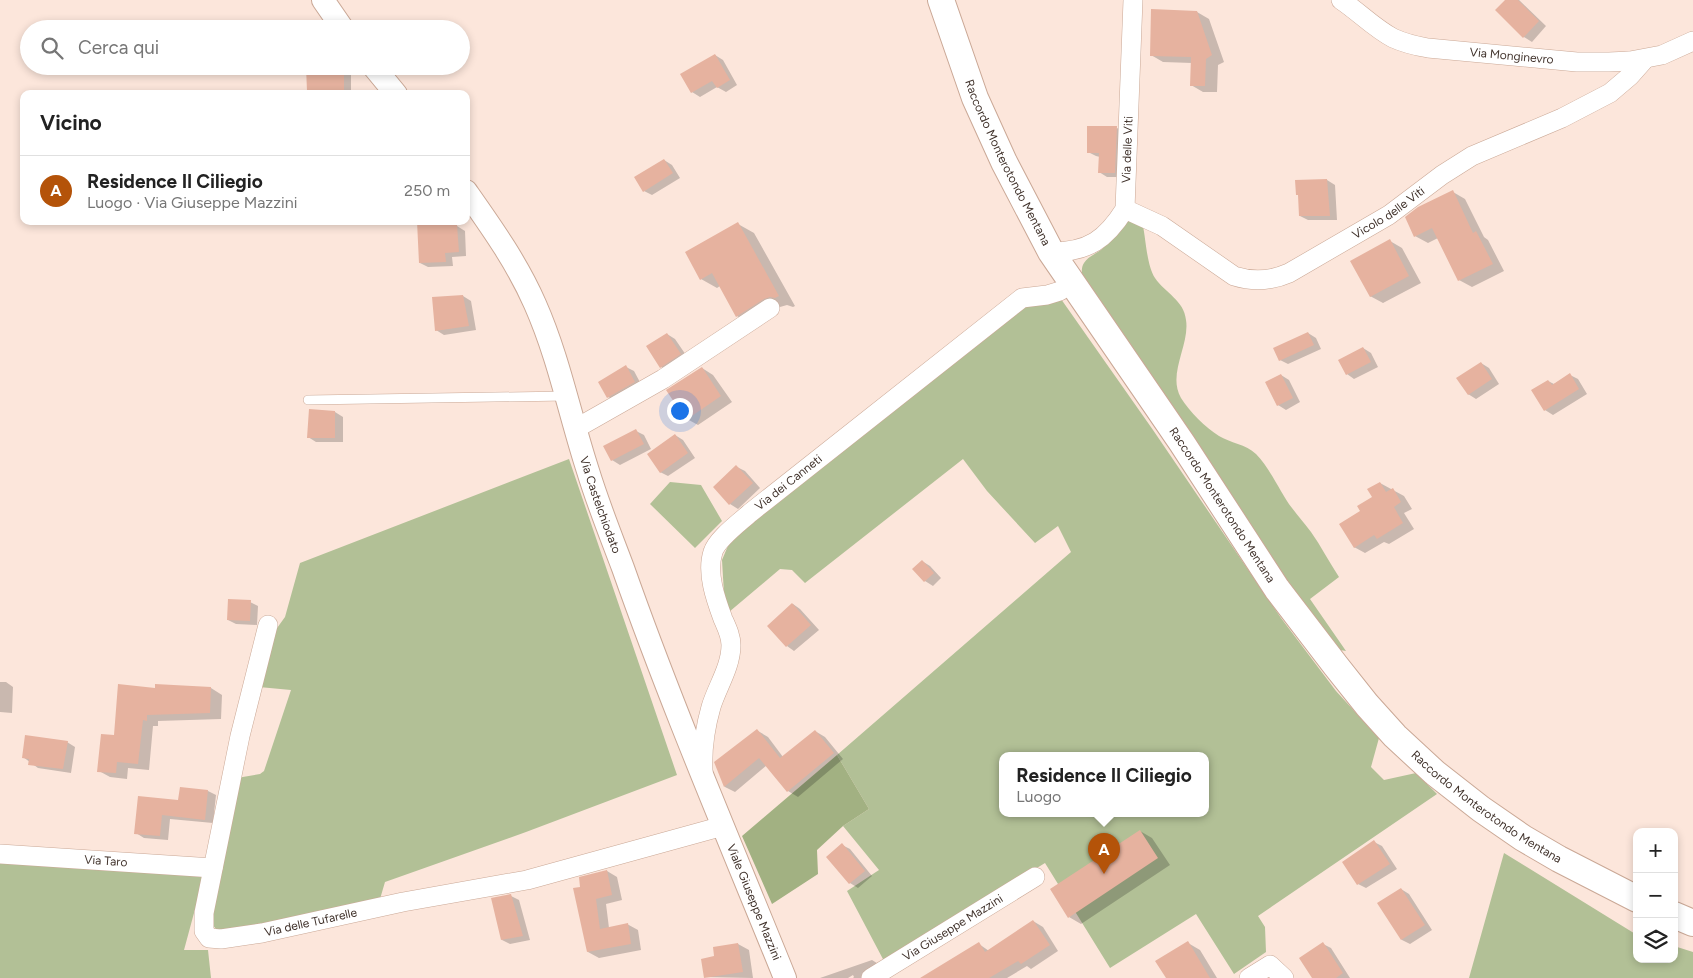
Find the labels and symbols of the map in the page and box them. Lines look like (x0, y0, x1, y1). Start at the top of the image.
street label: Via Monginevro (1469, 45, 1554, 67)
street label: Raccordo Monterotondo Mentana (962, 78, 1053, 248)
street label: Via delle Viti (1119, 116, 1136, 183)
street label: Vicolo delle Viti (1350, 184, 1427, 242)
your location (667, 398, 693, 424)
street label: Raccordo Monterotondo Mentana (1166, 425, 1278, 585)
street label: Via dei Canneti (752, 452, 825, 513)
street label: Via Castelchiodato (577, 455, 624, 555)
street label: Raccordo Monterotondo Mentana (1408, 748, 1564, 866)
pin: A (1088, 833, 1120, 874)
street label: Viale Giuseppe Mazzini (724, 842, 784, 962)
street label: Via Taro (84, 853, 128, 869)
street label: Via Giuseppe Mazzini (900, 892, 1005, 964)
street label: Via delle Tufarelle (263, 905, 359, 939)

